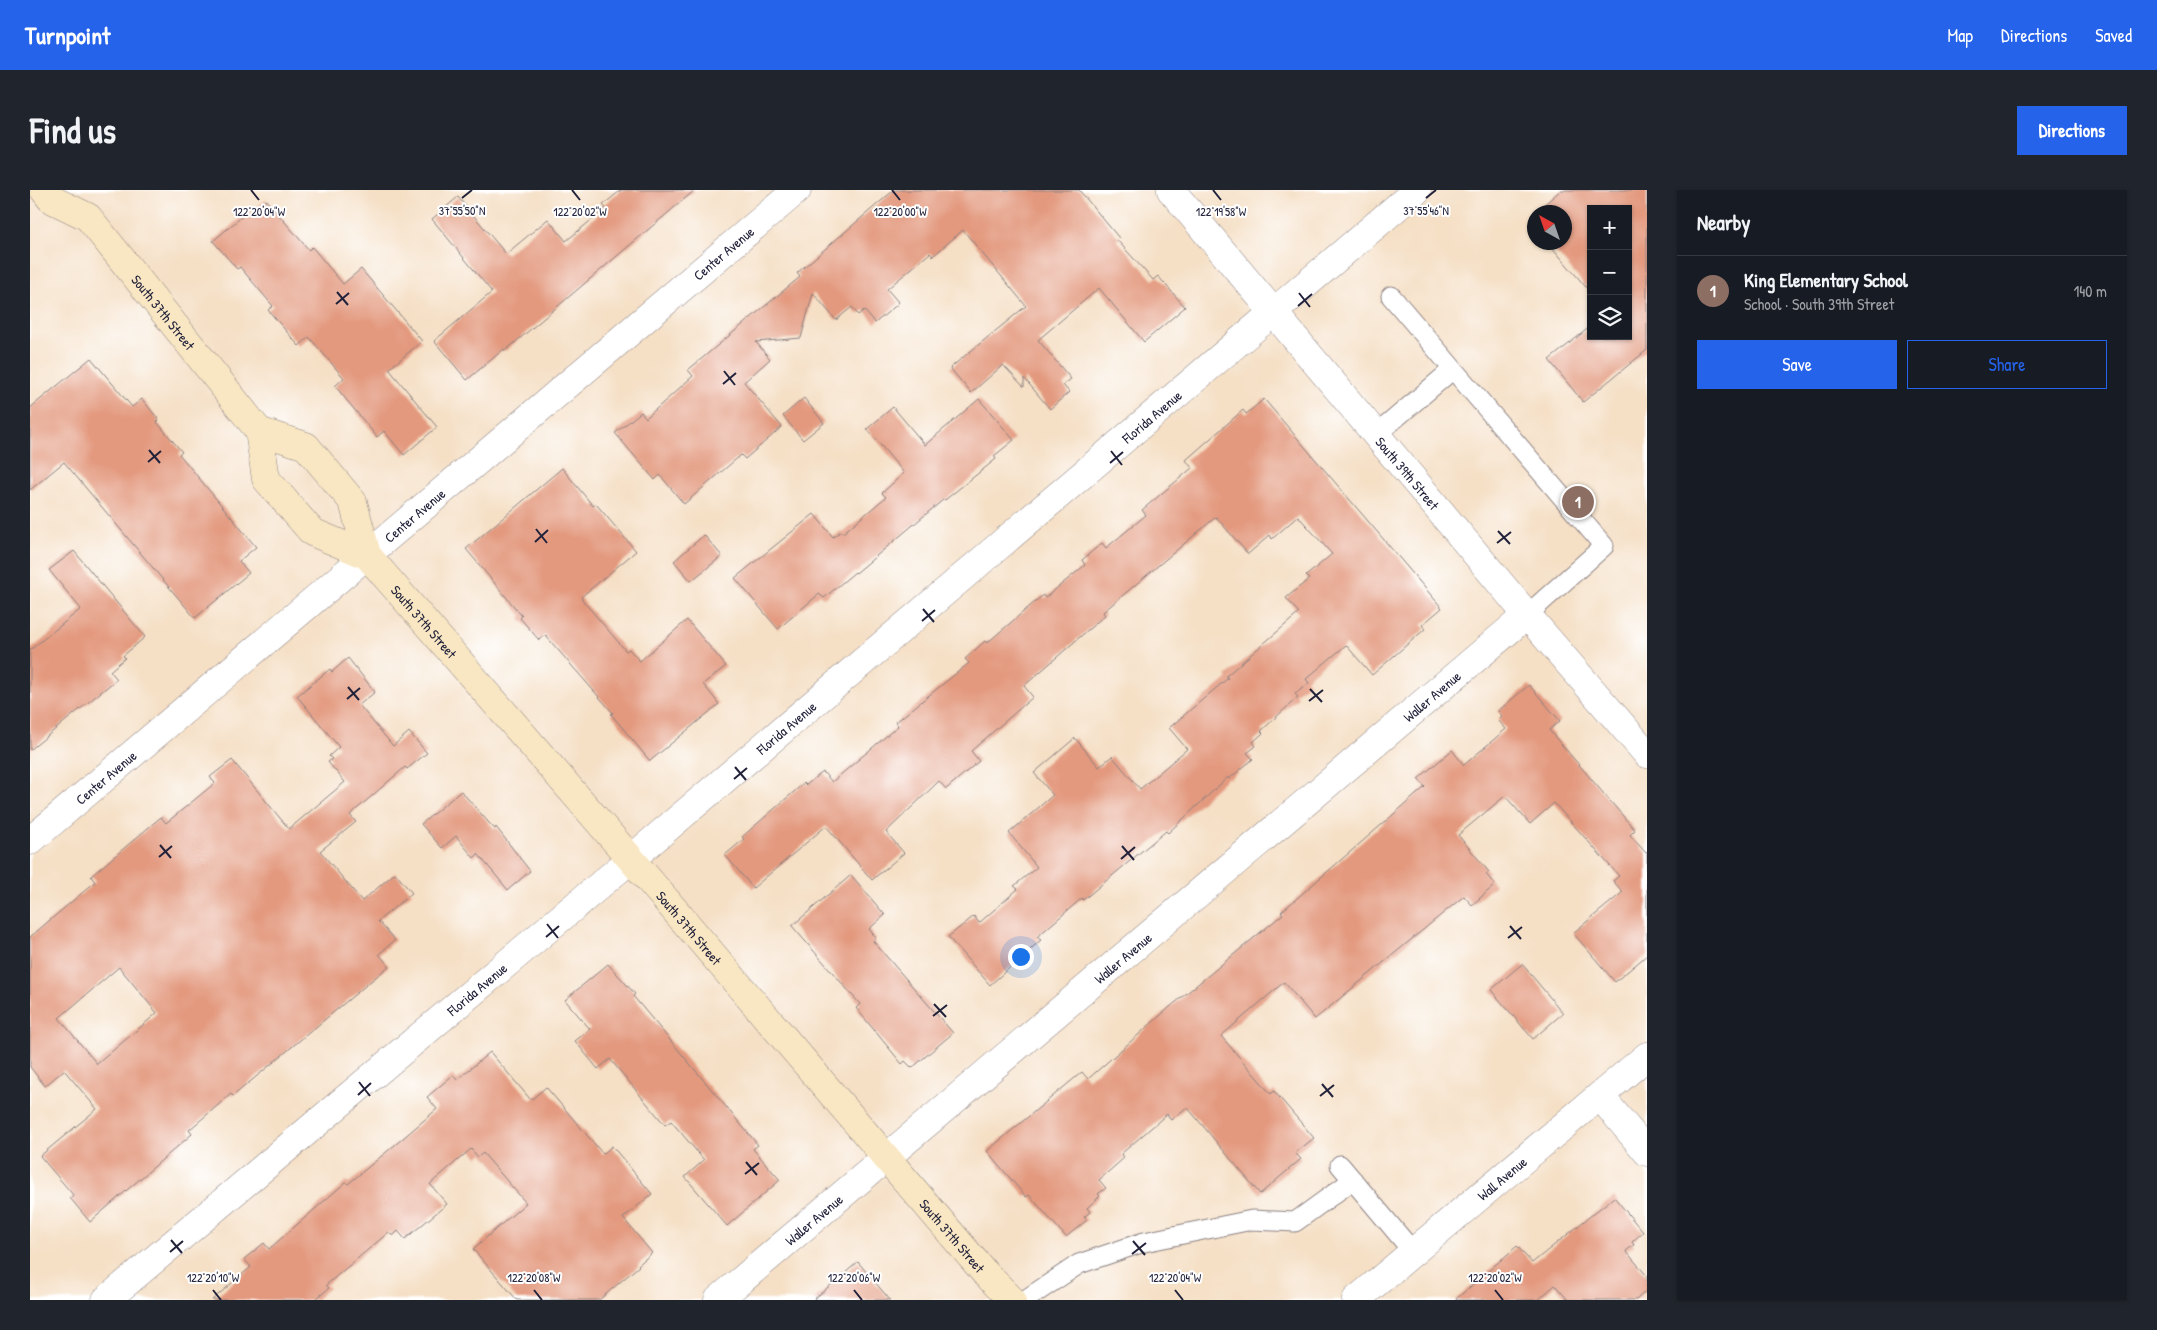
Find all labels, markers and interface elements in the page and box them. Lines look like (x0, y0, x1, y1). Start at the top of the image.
text: Turnpoint (25, 19, 110, 51)
text: Map (1948, 23, 1973, 48)
text: Directions (2001, 23, 2067, 48)
text: Saved (2095, 23, 2132, 48)
button: Directions (2017, 106, 2127, 155)
text: Find us (30, 107, 116, 154)
text: 37°55'50"N (439, 202, 485, 219)
text: 37°55'46"N (1403, 202, 1449, 219)
text: 122°20'04"W (233, 203, 286, 220)
text: 122°20'02"W (553, 203, 607, 220)
text: 122°20'00"W (873, 203, 927, 220)
text: 122°19'58"W (1196, 203, 1247, 220)
north arrow (1527, 205, 1572, 250)
map controls (1587, 205, 1632, 340)
button: + (1587, 205, 1632, 250)
text: Nearby (1697, 208, 1750, 237)
street label: Center Avenue (689, 221, 758, 284)
button: − (1587, 250, 1632, 295)
text: King Elementary School (1744, 267, 1908, 293)
street label: South 37th Street (128, 270, 200, 354)
text: 1 (1710, 280, 1716, 302)
text: 140 m (2073, 280, 2107, 302)
text: School · South 39th Street (1744, 293, 1894, 315)
button: layers (1587, 295, 1632, 340)
button: Save (1697, 340, 1897, 389)
button: Share (1907, 340, 2107, 389)
street label: Florida Avenue (1117, 385, 1186, 448)
street label: South 39th Street (1372, 432, 1444, 513)
street label: Center Avenue (380, 483, 449, 546)
pin: 1 (1562, 483, 1594, 521)
street label: South 37th Street (387, 580, 462, 662)
street label: Waller Avenue (1399, 666, 1465, 726)
street label: Florida Avenue (751, 696, 820, 759)
street label: Center Avenue (71, 745, 140, 808)
street label: South 37th Street (653, 887, 727, 969)
street label: Waller Avenue (1090, 927, 1156, 987)
your location (1008, 944, 1034, 970)
street label: Florida Avenue (442, 958, 511, 1020)
street label: Wall Avenue (1473, 1151, 1531, 1204)
street label: Waller Avenue (781, 1189, 847, 1249)
street label: South 37th Street (916, 1194, 990, 1276)
text: 122°20'10"W (187, 1269, 240, 1286)
text: 122°20'08"W (508, 1269, 561, 1286)
text: 122°20'06"W (828, 1269, 881, 1286)
text: 122°20'04"W (1149, 1269, 1202, 1286)
text: 122°20'02"W (1468, 1269, 1522, 1286)

